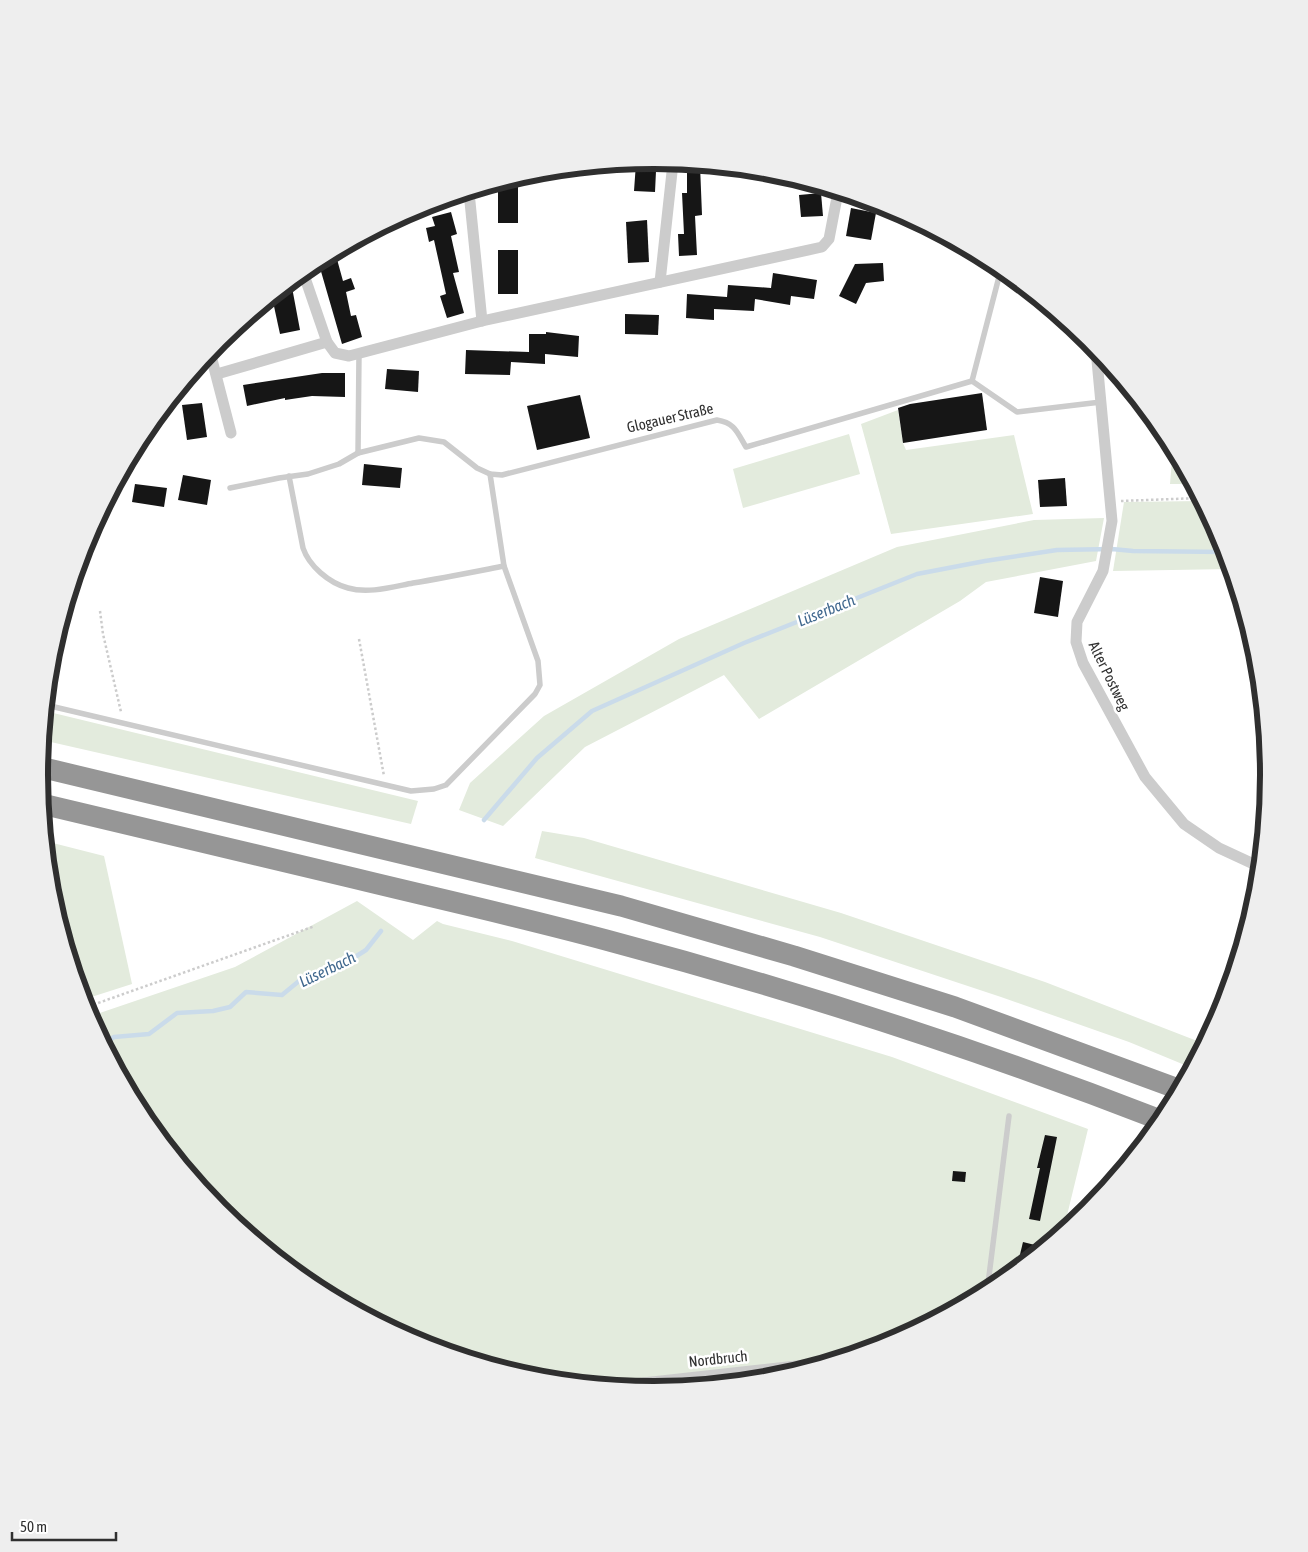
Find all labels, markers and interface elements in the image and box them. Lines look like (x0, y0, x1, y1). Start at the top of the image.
street label: Glogauer Straße (625, 399, 715, 436)
water label: Lüserbach (795, 590, 858, 630)
street label: Alter Postweg (1085, 638, 1134, 714)
water label: Lüserbach (296, 948, 358, 990)
street label: Nordbruch (688, 1347, 748, 1370)
scale bar (12, 1510, 116, 1542)
text: 50 m (20, 1518, 47, 1535)

